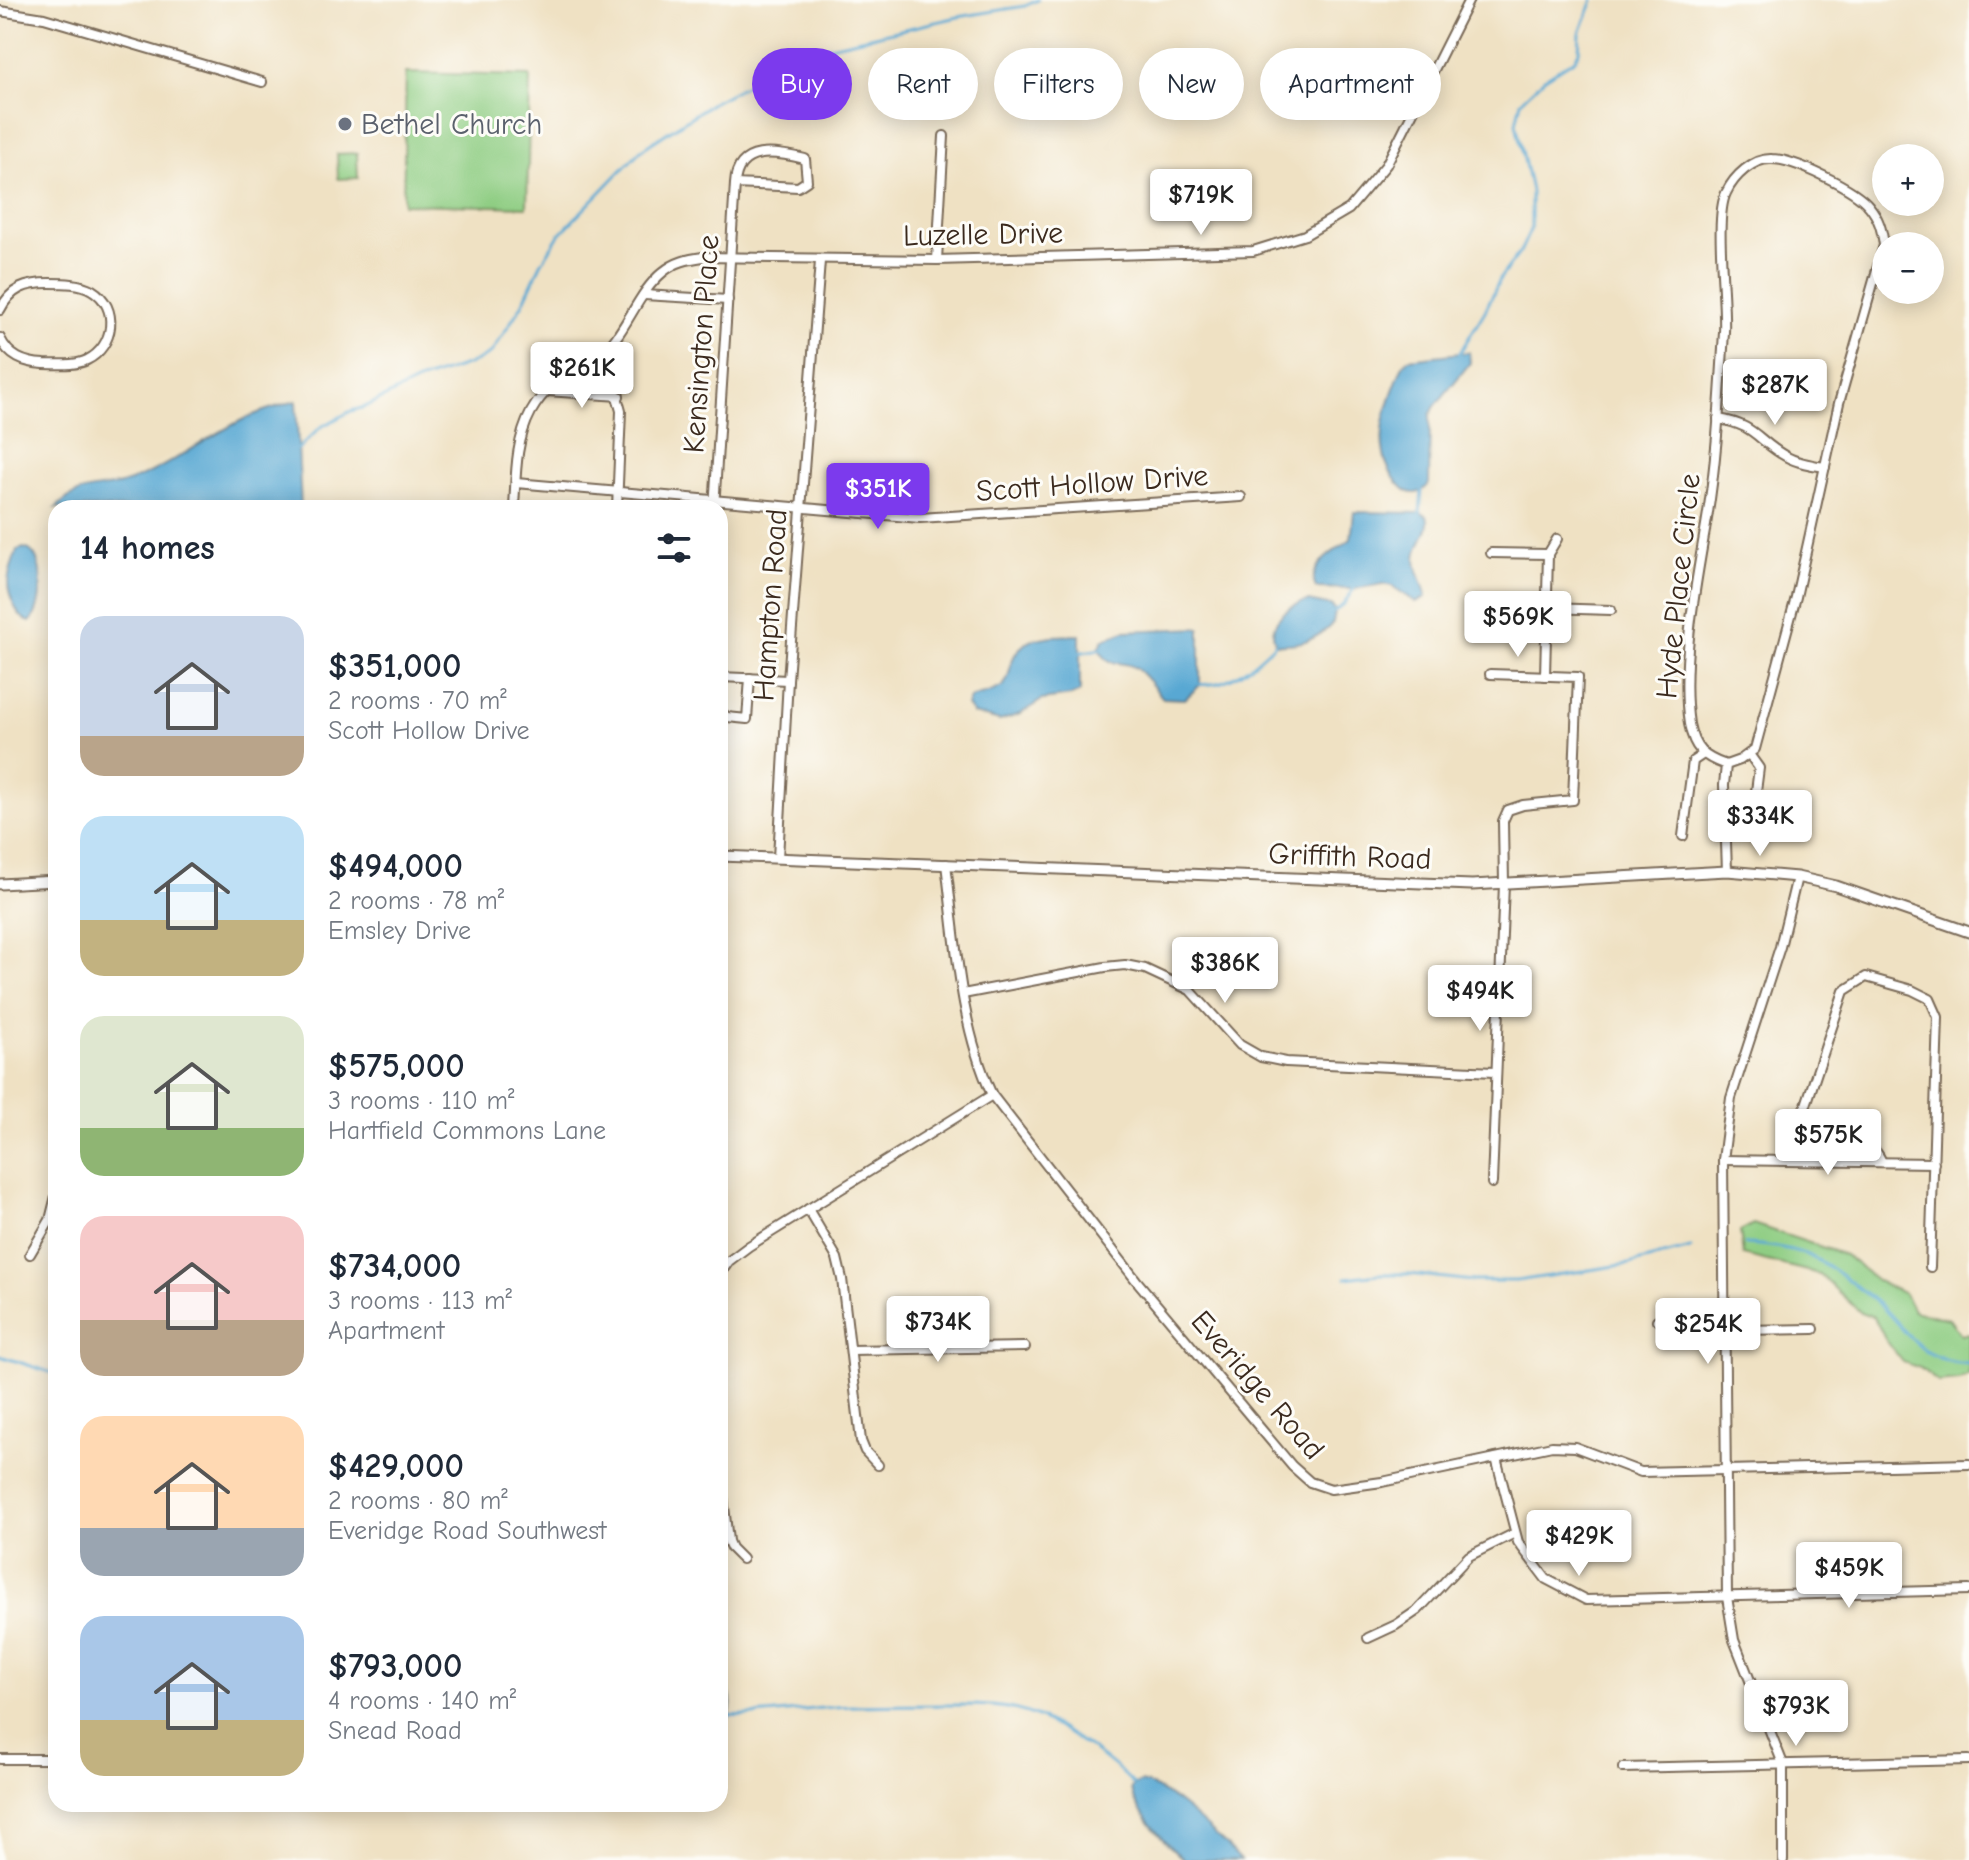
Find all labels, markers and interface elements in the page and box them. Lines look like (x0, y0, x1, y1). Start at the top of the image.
chip: Buy (752, 48, 852, 120)
chip: Rent (868, 48, 978, 120)
chip: Filters (994, 48, 1123, 120)
chip: New (1139, 48, 1244, 120)
chip: Apartment (1260, 48, 1441, 120)
place label: Bethel Church (361, 107, 542, 142)
marker: Bethel Church (336, 115, 354, 133)
map controls (1872, 144, 1944, 304)
button: + (1872, 144, 1944, 216)
pin: $719K (1145, 169, 1257, 237)
text: $719K (1168, 180, 1234, 210)
street label: Luzelle Drive (903, 216, 1063, 253)
button: − (1872, 232, 1944, 304)
street label: Kensington Place (676, 234, 727, 454)
pin: $261K (526, 342, 638, 410)
text: $261K (548, 353, 616, 383)
pin: $287K (1719, 359, 1831, 427)
text: $287K (1741, 370, 1809, 400)
street label: Scott Hollow Drive (975, 458, 1209, 509)
pin: $351K (822, 463, 934, 531)
street label: Hyde Place Circle (1649, 472, 1708, 700)
text: $351K (844, 474, 912, 504)
street label: Hampton Road (746, 508, 795, 702)
icon: filters (652, 526, 696, 570)
text: 14 homes (80, 528, 215, 568)
pin: $569K (1462, 591, 1574, 659)
text: $569K (1482, 602, 1554, 632)
text: $351,000 (328, 646, 461, 686)
icon: home (144, 648, 240, 744)
text: 2 rooms · 70 m² (328, 686, 507, 716)
text: Scott Hollow Drive (328, 716, 530, 746)
pin: $334K (1704, 790, 1816, 858)
text: $334K (1726, 801, 1794, 831)
street label: Griffith Road (1268, 836, 1432, 877)
text: $494,000 (328, 846, 463, 886)
icon: home (144, 848, 240, 944)
text: 2 rooms · 78 m² (328, 886, 504, 916)
text: Emsley Drive (328, 916, 471, 946)
pin: $386K (1169, 937, 1281, 1005)
text: $386K (1190, 948, 1260, 978)
pin: $494K (1424, 965, 1536, 1033)
text: $494K (1446, 976, 1514, 1006)
text: $575,000 (328, 1046, 465, 1086)
icon: home (144, 1048, 240, 1144)
text: 3 rooms · 110 m² (328, 1086, 515, 1116)
pin: $575K (1772, 1109, 1884, 1177)
text: Hartfield Commons Lane (328, 1116, 606, 1146)
text: $575K (1793, 1120, 1863, 1150)
text: $734,000 (328, 1246, 461, 1286)
icon: home (144, 1248, 240, 1344)
text: 3 rooms · 113 m² (328, 1286, 512, 1316)
pin: $734K (882, 1296, 994, 1364)
pin: $254K (1652, 1298, 1764, 1366)
street label: Everidge Road (1184, 1304, 1332, 1467)
text: $734K (904, 1307, 972, 1337)
text: $254K (1673, 1309, 1743, 1339)
text: Apartment (328, 1316, 444, 1346)
text: $429,000 (328, 1446, 464, 1486)
icon: home (144, 1448, 240, 1544)
text: 2 rooms · 80 m² (328, 1486, 508, 1516)
pin: $429K (1523, 1510, 1635, 1578)
text: Everidge Road Southwest (328, 1516, 607, 1546)
text: $429K (1544, 1521, 1614, 1551)
pin: $459K (1793, 1542, 1905, 1610)
text: $459K (1814, 1553, 1884, 1583)
text: $793,000 (328, 1646, 462, 1686)
icon: home (144, 1648, 240, 1744)
pin: $793K (1740, 1680, 1852, 1748)
text: 4 rooms · 140 m² (328, 1686, 516, 1716)
text: $793K (1762, 1691, 1830, 1721)
text: Snead Road (328, 1716, 462, 1746)

